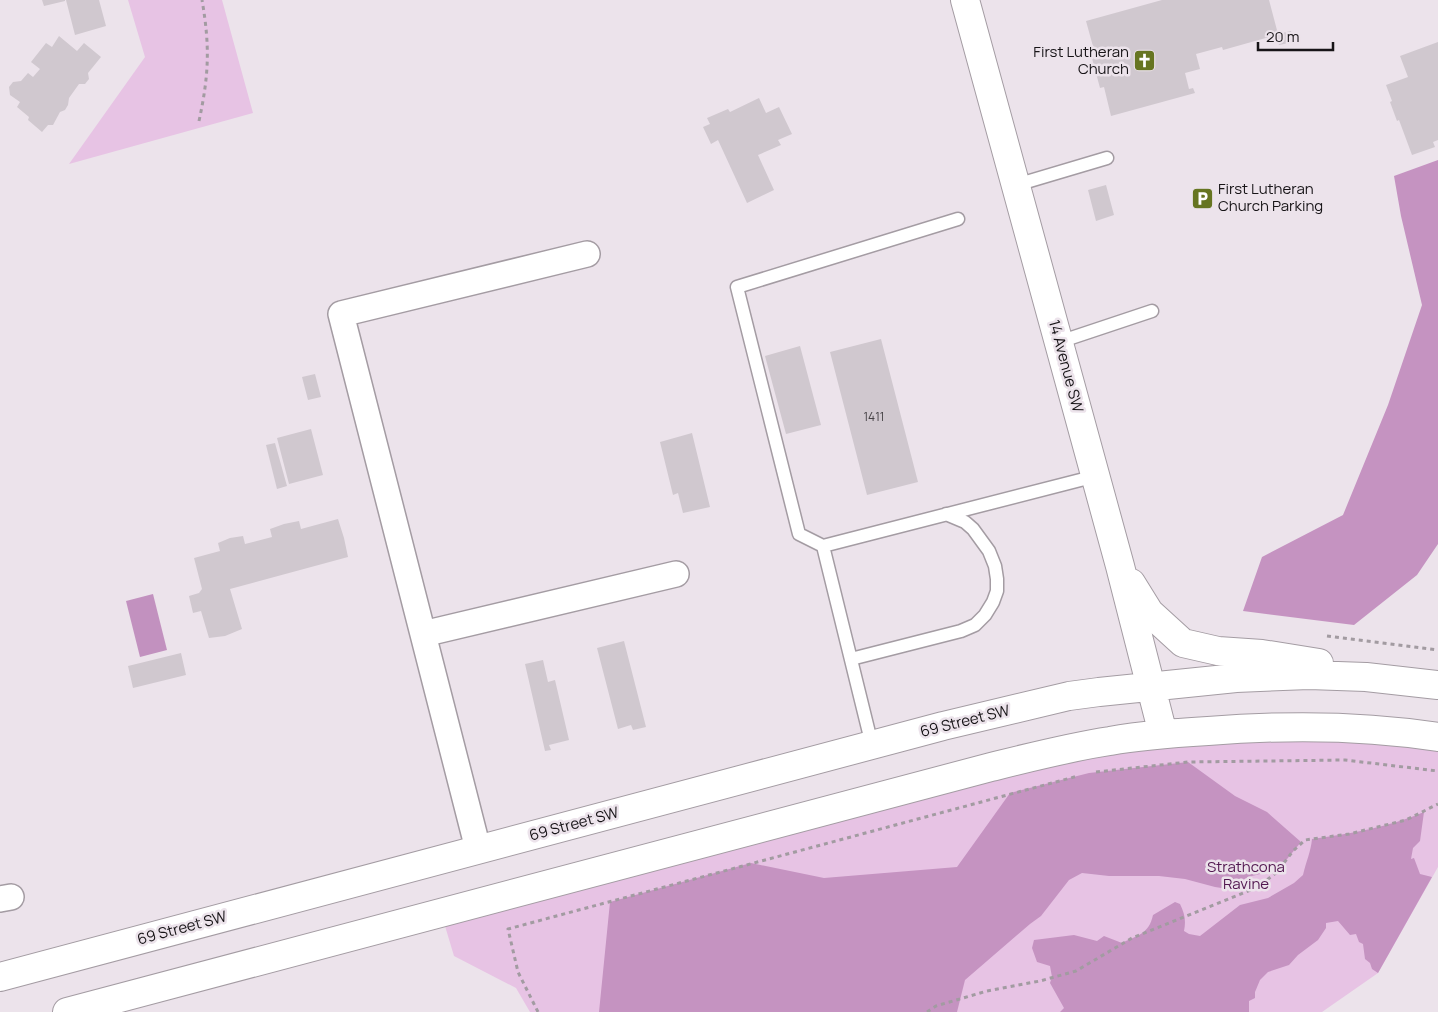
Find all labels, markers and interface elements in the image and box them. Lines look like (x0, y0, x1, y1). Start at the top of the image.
scale bar (1258, 20, 1333, 52)
text: 20 m (1266, 26, 1299, 47)
place label: First Lutheran Church (1033, 41, 1129, 79)
church icon: First Lutheran Church (1133, 49, 1157, 73)
place label: First Lutheran Church Parking (1218, 178, 1323, 216)
parking icon: First Lutheran Church Parking (1190, 186, 1214, 210)
street label: 14 Avenue SW (1044, 317, 1089, 414)
house number: 1411 (863, 408, 885, 425)
street label: 69 Street SW (918, 699, 1012, 742)
street label: 69 Street SW (527, 802, 621, 846)
park label: Strathcona Ravine (1207, 856, 1285, 894)
street label: 69 Street SW (135, 906, 229, 950)

